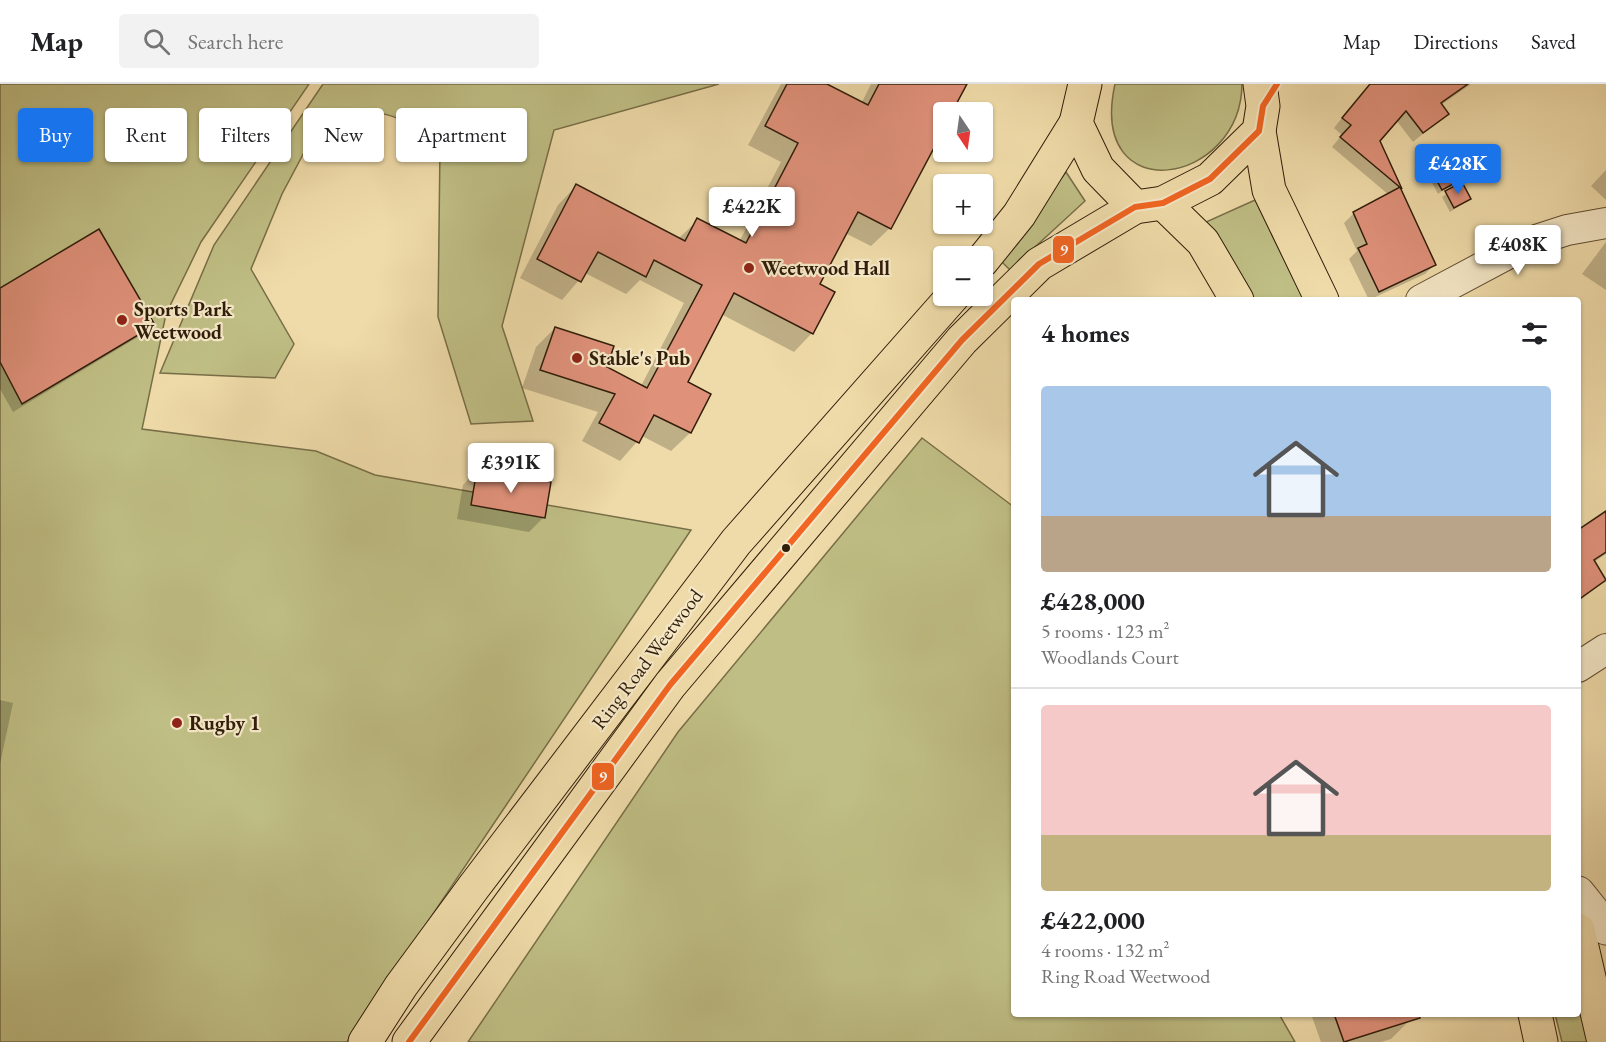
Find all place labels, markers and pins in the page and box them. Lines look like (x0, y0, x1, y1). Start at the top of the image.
pin: £428K (1416, 144, 1500, 195)
pin: £422K (710, 187, 794, 238)
pin: £408K (1476, 225, 1560, 276)
place label: Weetwood Hall (761, 255, 890, 281)
marker: Weetwood Hall (742, 261, 756, 275)
place label: Sports Park Weetwood (134, 296, 233, 345)
marker: Sports Park Weetwood (115, 313, 129, 327)
place label: Stable's Pub (589, 345, 690, 371)
marker: Stable's Pub (570, 351, 584, 365)
pin: £391K (469, 443, 553, 494)
unlabelled marker (780, 542, 792, 554)
place label: Rugby 1 (189, 710, 260, 736)
marker: Rugby 1 (170, 716, 184, 730)

